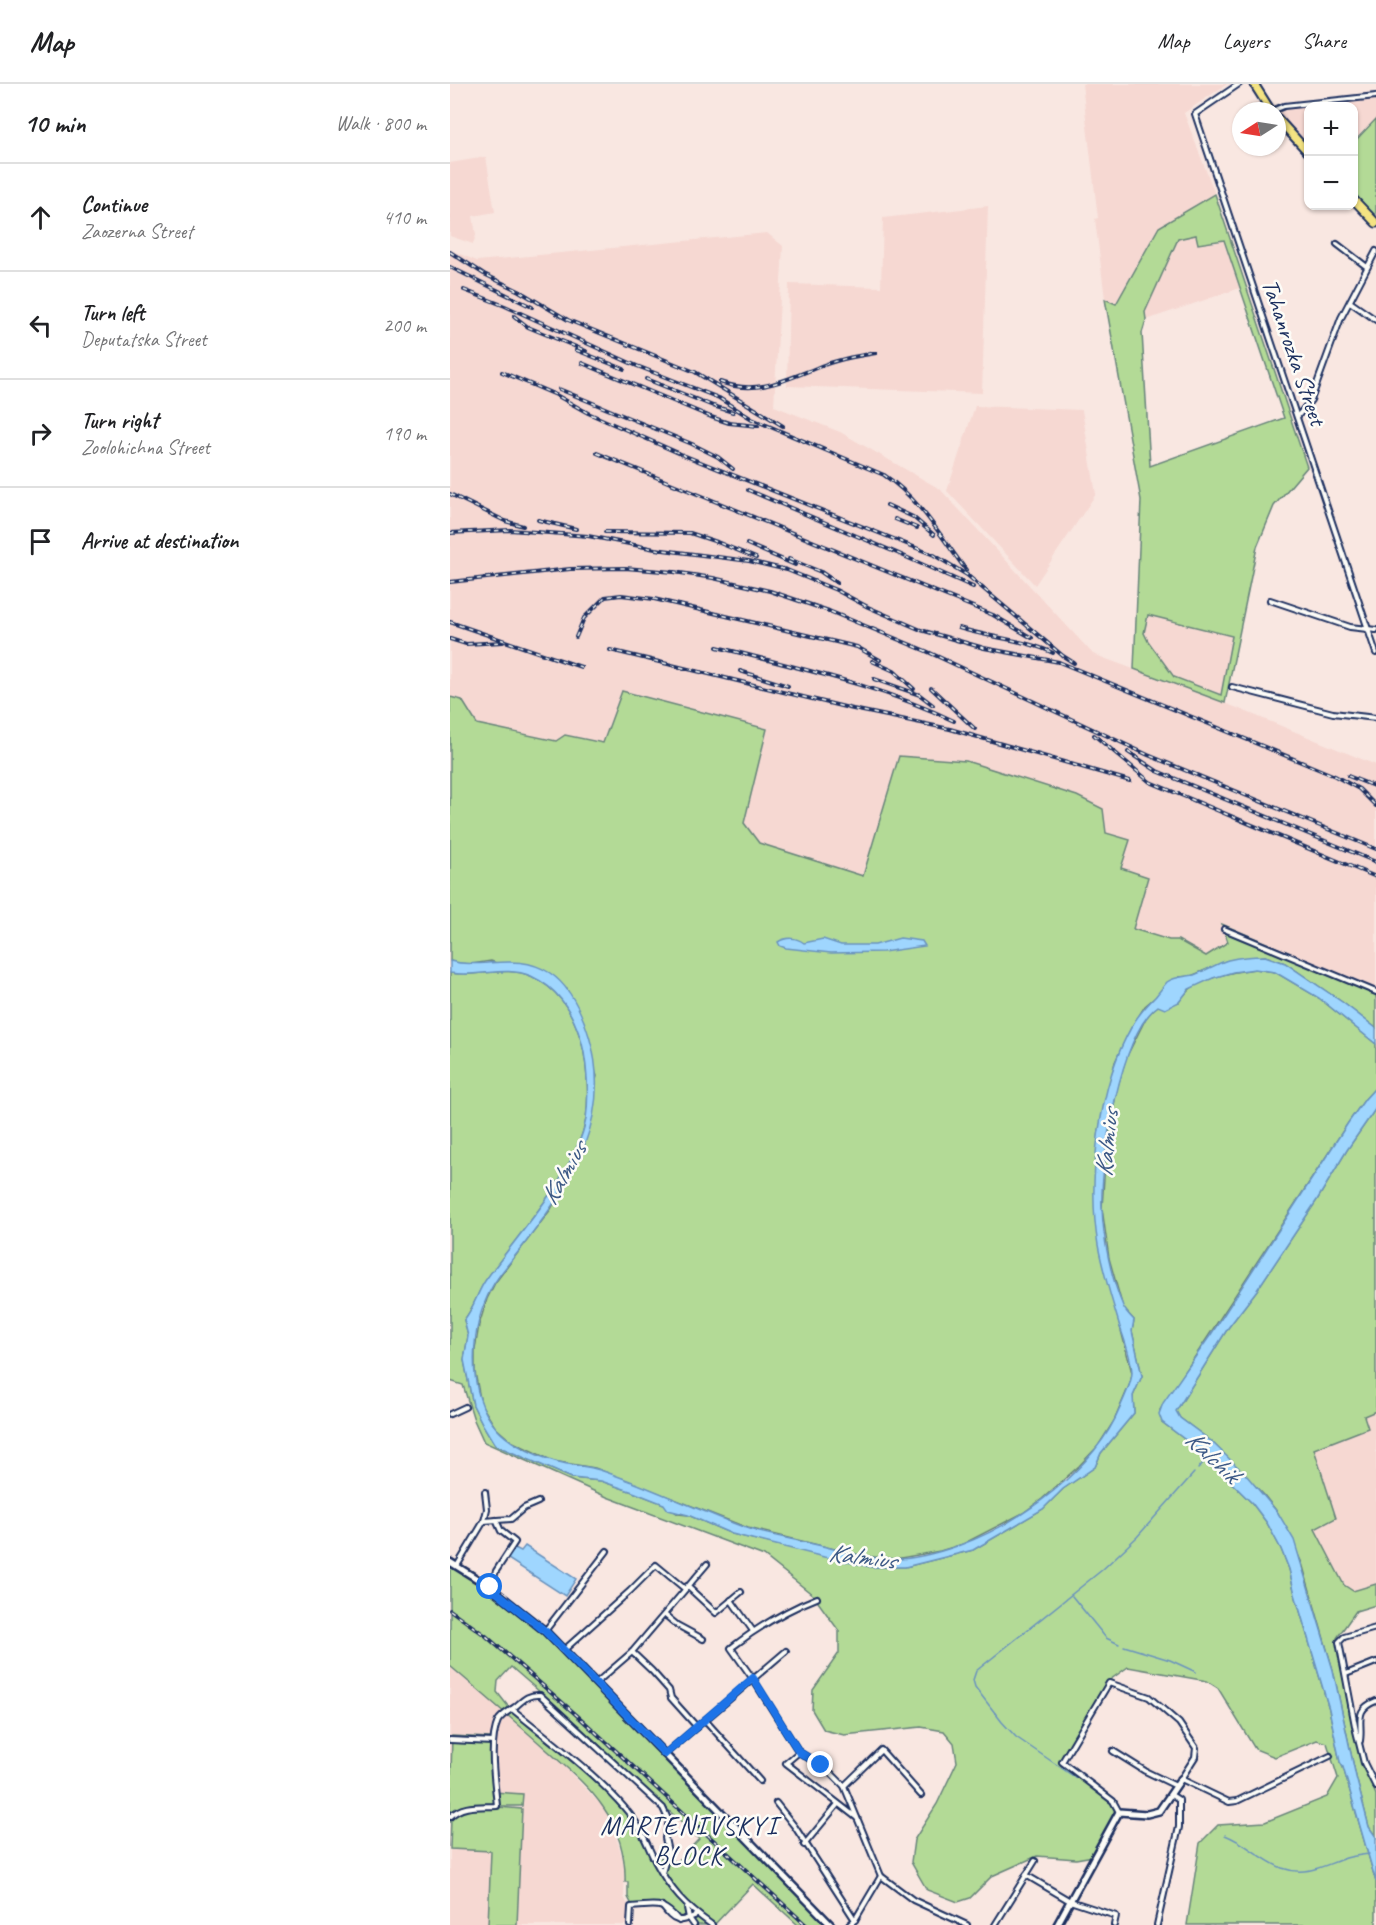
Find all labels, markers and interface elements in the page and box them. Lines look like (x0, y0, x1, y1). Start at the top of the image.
text: Map (30, 24, 73, 59)
text: Map (1157, 28, 1190, 54)
text: Layers (1223, 28, 1269, 54)
text: Share (1302, 28, 1346, 54)
north arrow (1232, 102, 1286, 156)
map controls (1304, 102, 1358, 210)
button: + (1304, 102, 1358, 156)
text: 10 min (24, 107, 86, 140)
text: Walk · 800 m (336, 111, 426, 136)
button: − (1304, 156, 1358, 210)
text: Continue (81, 191, 147, 219)
icon: ahead (24, 201, 57, 234)
text: 410 m (383, 205, 426, 230)
text: Zaozerna Street (81, 219, 193, 244)
street label: Tahanrozka Street (1255, 275, 1334, 431)
text: Turn left (81, 299, 145, 327)
icon: left (24, 309, 57, 342)
text: 200 m (383, 313, 426, 338)
text: Deputatska Street (81, 327, 207, 352)
text: Turn right (81, 407, 158, 435)
icon: right (24, 417, 57, 450)
text: 190 m (383, 421, 426, 446)
text: Zoolohichna Street (81, 435, 210, 460)
icon: arrive (24, 525, 57, 558)
text: Arrive at destination (81, 527, 238, 555)
water label: Kalmius (1087, 1104, 1127, 1178)
water label: Kalmius (532, 1132, 597, 1210)
water label: Kalchik (1178, 1423, 1250, 1493)
water label: Kalmius (827, 1536, 901, 1577)
route start (476, 1573, 502, 1599)
route end (807, 1751, 833, 1777)
district label: MARTENIVSKYI BLOCK (600, 1809, 782, 1872)

